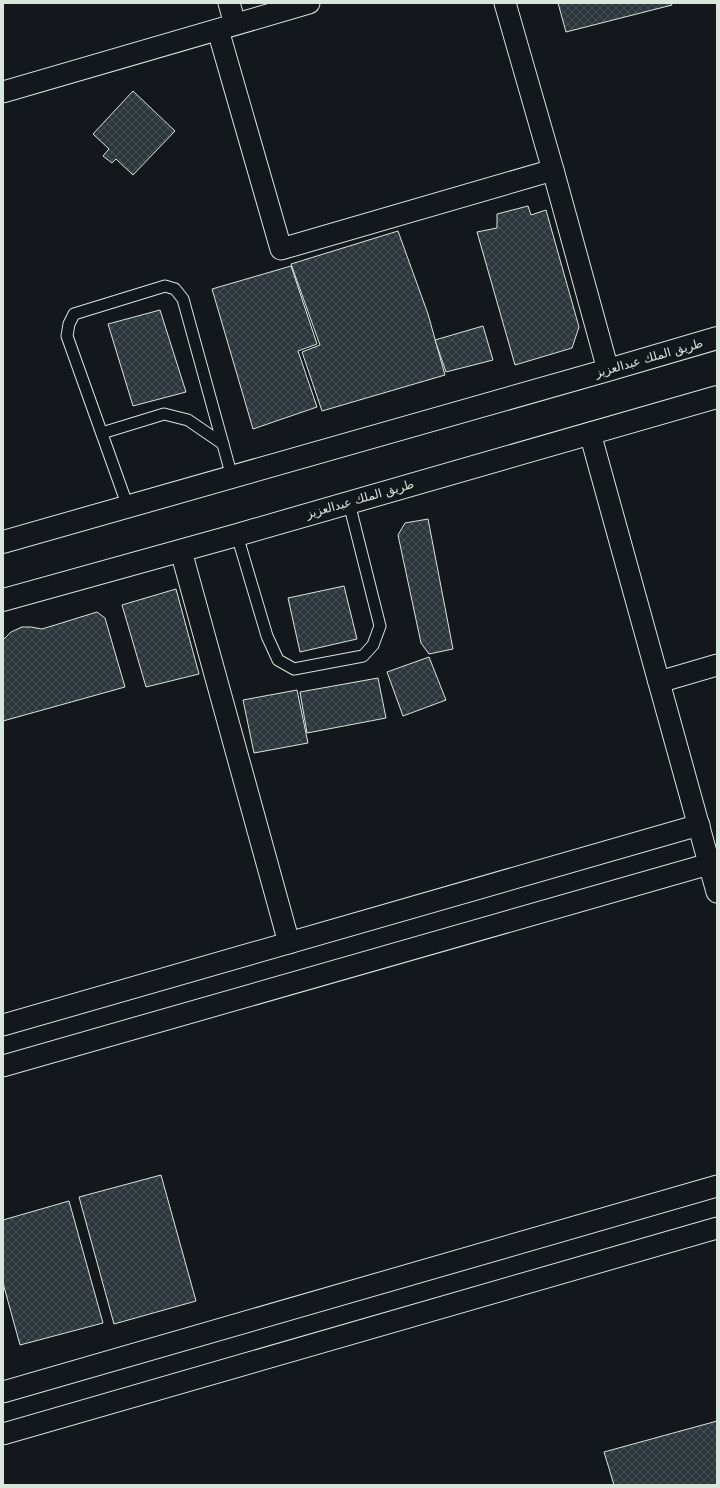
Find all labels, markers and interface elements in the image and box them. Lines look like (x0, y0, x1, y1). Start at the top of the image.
street label: طريق الملك عبدالعزيز (592, 336, 705, 381)
street label: طريق الملك عبدالعزيز (303, 477, 416, 522)

